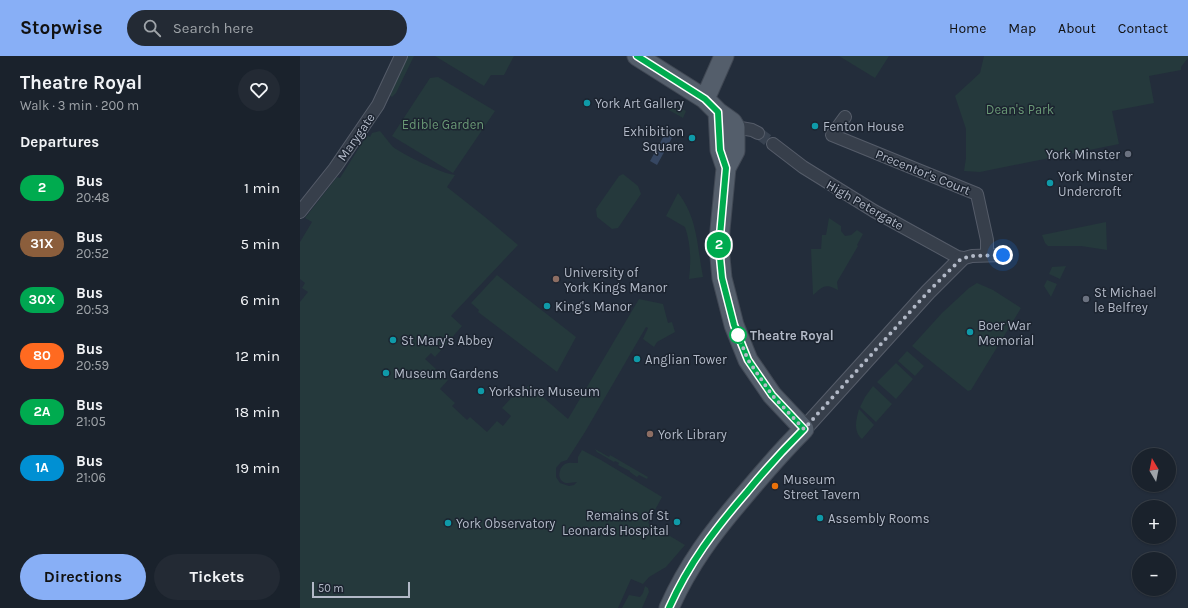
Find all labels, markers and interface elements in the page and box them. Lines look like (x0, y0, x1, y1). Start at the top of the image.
search box (127, 10, 407, 46)
text: Stopwise (20, 17, 103, 39)
icon: search (141, 17, 163, 39)
text: Search here (173, 19, 253, 37)
text: Home (949, 20, 986, 37)
text: Map (1008, 20, 1036, 37)
text: About (1058, 20, 1096, 37)
text: Contact (1118, 20, 1168, 37)
button: heart (238, 69, 280, 111)
text: Theatre Royal (20, 72, 142, 94)
place label: York Art Gallery (595, 96, 684, 111)
text: Walk · 3 min · 200 m (20, 98, 139, 113)
marker: York Art Gallery (582, 98, 592, 108)
park label: Dean's Park (986, 102, 1054, 117)
street label: Marygate (334, 110, 378, 164)
park label: Edible Garden (402, 117, 484, 132)
place label: Fenton House (823, 119, 904, 134)
marker: Fenton House (810, 121, 820, 131)
place label: Exhibition Square (623, 124, 684, 155)
text: Departures (20, 133, 99, 151)
marker: Exhibition Square (687, 133, 697, 143)
street label: Precentor's Court (873, 146, 973, 198)
place label: York Minster (1046, 147, 1120, 162)
marker: York Minster (1123, 149, 1133, 159)
place label: York Minster Undercroft (1058, 169, 1133, 199)
text: Bus (76, 172, 103, 190)
street label: High Petergate (824, 177, 907, 233)
marker: York Minster Undercroft (1045, 178, 1055, 188)
text: 2 (38, 179, 46, 196)
text: 1 min (244, 179, 280, 197)
text: 20:48 (76, 190, 110, 205)
text: Bus (76, 228, 103, 246)
line badge: 2 (706, 232, 732, 258)
text: 31X (30, 235, 54, 252)
text: 5 min (240, 235, 280, 253)
text: 2 (715, 236, 723, 253)
your location (993, 245, 1013, 265)
text: 20:52 (76, 246, 109, 261)
place label: University of York Kings Manor (564, 265, 667, 295)
marker: University of York Kings Manor (551, 274, 561, 284)
text: Bus (76, 284, 103, 302)
place label: St Michael le Belfrey (1094, 285, 1157, 315)
text: 30X (28, 291, 56, 308)
text: 6 min (240, 291, 280, 309)
marker: St Michael le Belfrey (1081, 294, 1091, 304)
place label: King's Manor (555, 299, 632, 314)
marker: King's Manor (542, 301, 552, 311)
text: 20:53 (76, 302, 109, 317)
place label: Boer War Memorial (978, 318, 1034, 348)
marker: Theatre Royal (729, 326, 747, 344)
marker: Boer War Memorial (965, 327, 975, 337)
place label: Theatre Royal (750, 328, 834, 343)
place label: St Mary's Abbey (401, 333, 493, 348)
marker: St Mary's Abbey (388, 335, 398, 345)
text: Bus (76, 340, 103, 358)
text: 80 (33, 347, 51, 364)
text: 12 min (235, 347, 280, 365)
place label: Anglian Tower (645, 352, 727, 367)
marker: Anglian Tower (632, 354, 642, 364)
text: 20:59 (76, 358, 109, 373)
place label: Museum Gardens (394, 366, 499, 381)
marker: Museum Gardens (381, 368, 391, 378)
place label: Yorkshire Museum (489, 384, 600, 399)
marker: Yorkshire Museum (476, 386, 486, 396)
text: Bus (76, 396, 103, 414)
text: 2A (33, 403, 51, 420)
text: 18 min (235, 403, 280, 421)
text: 21:05 (76, 414, 106, 429)
place label: York Library (658, 427, 727, 442)
marker: York Library (645, 429, 655, 439)
north arrow (1132, 448, 1176, 492)
map controls (1132, 448, 1176, 596)
text: Bus (76, 452, 103, 470)
text: 1A (35, 459, 49, 476)
text: 19 min (235, 459, 280, 477)
text: 21:06 (76, 470, 106, 485)
place label: Museum Street Tavern (783, 472, 860, 502)
marker: Museum Street Tavern (770, 481, 780, 491)
button: + (1132, 500, 1176, 544)
place label: Remains of St Leonards Hospital (562, 508, 669, 538)
place label: Assembly Rooms (828, 511, 930, 526)
marker: Assembly Rooms (815, 513, 825, 523)
place label: York Observatory (456, 516, 555, 531)
marker: Remains of St Leonards Hospital (672, 517, 682, 527)
marker: York Observatory (443, 518, 453, 528)
button: − (1132, 552, 1176, 596)
button: Directions (20, 554, 146, 600)
button: Tickets (154, 554, 280, 600)
scale bar (312, 580, 410, 599)
text: 50 m (318, 582, 344, 595)

